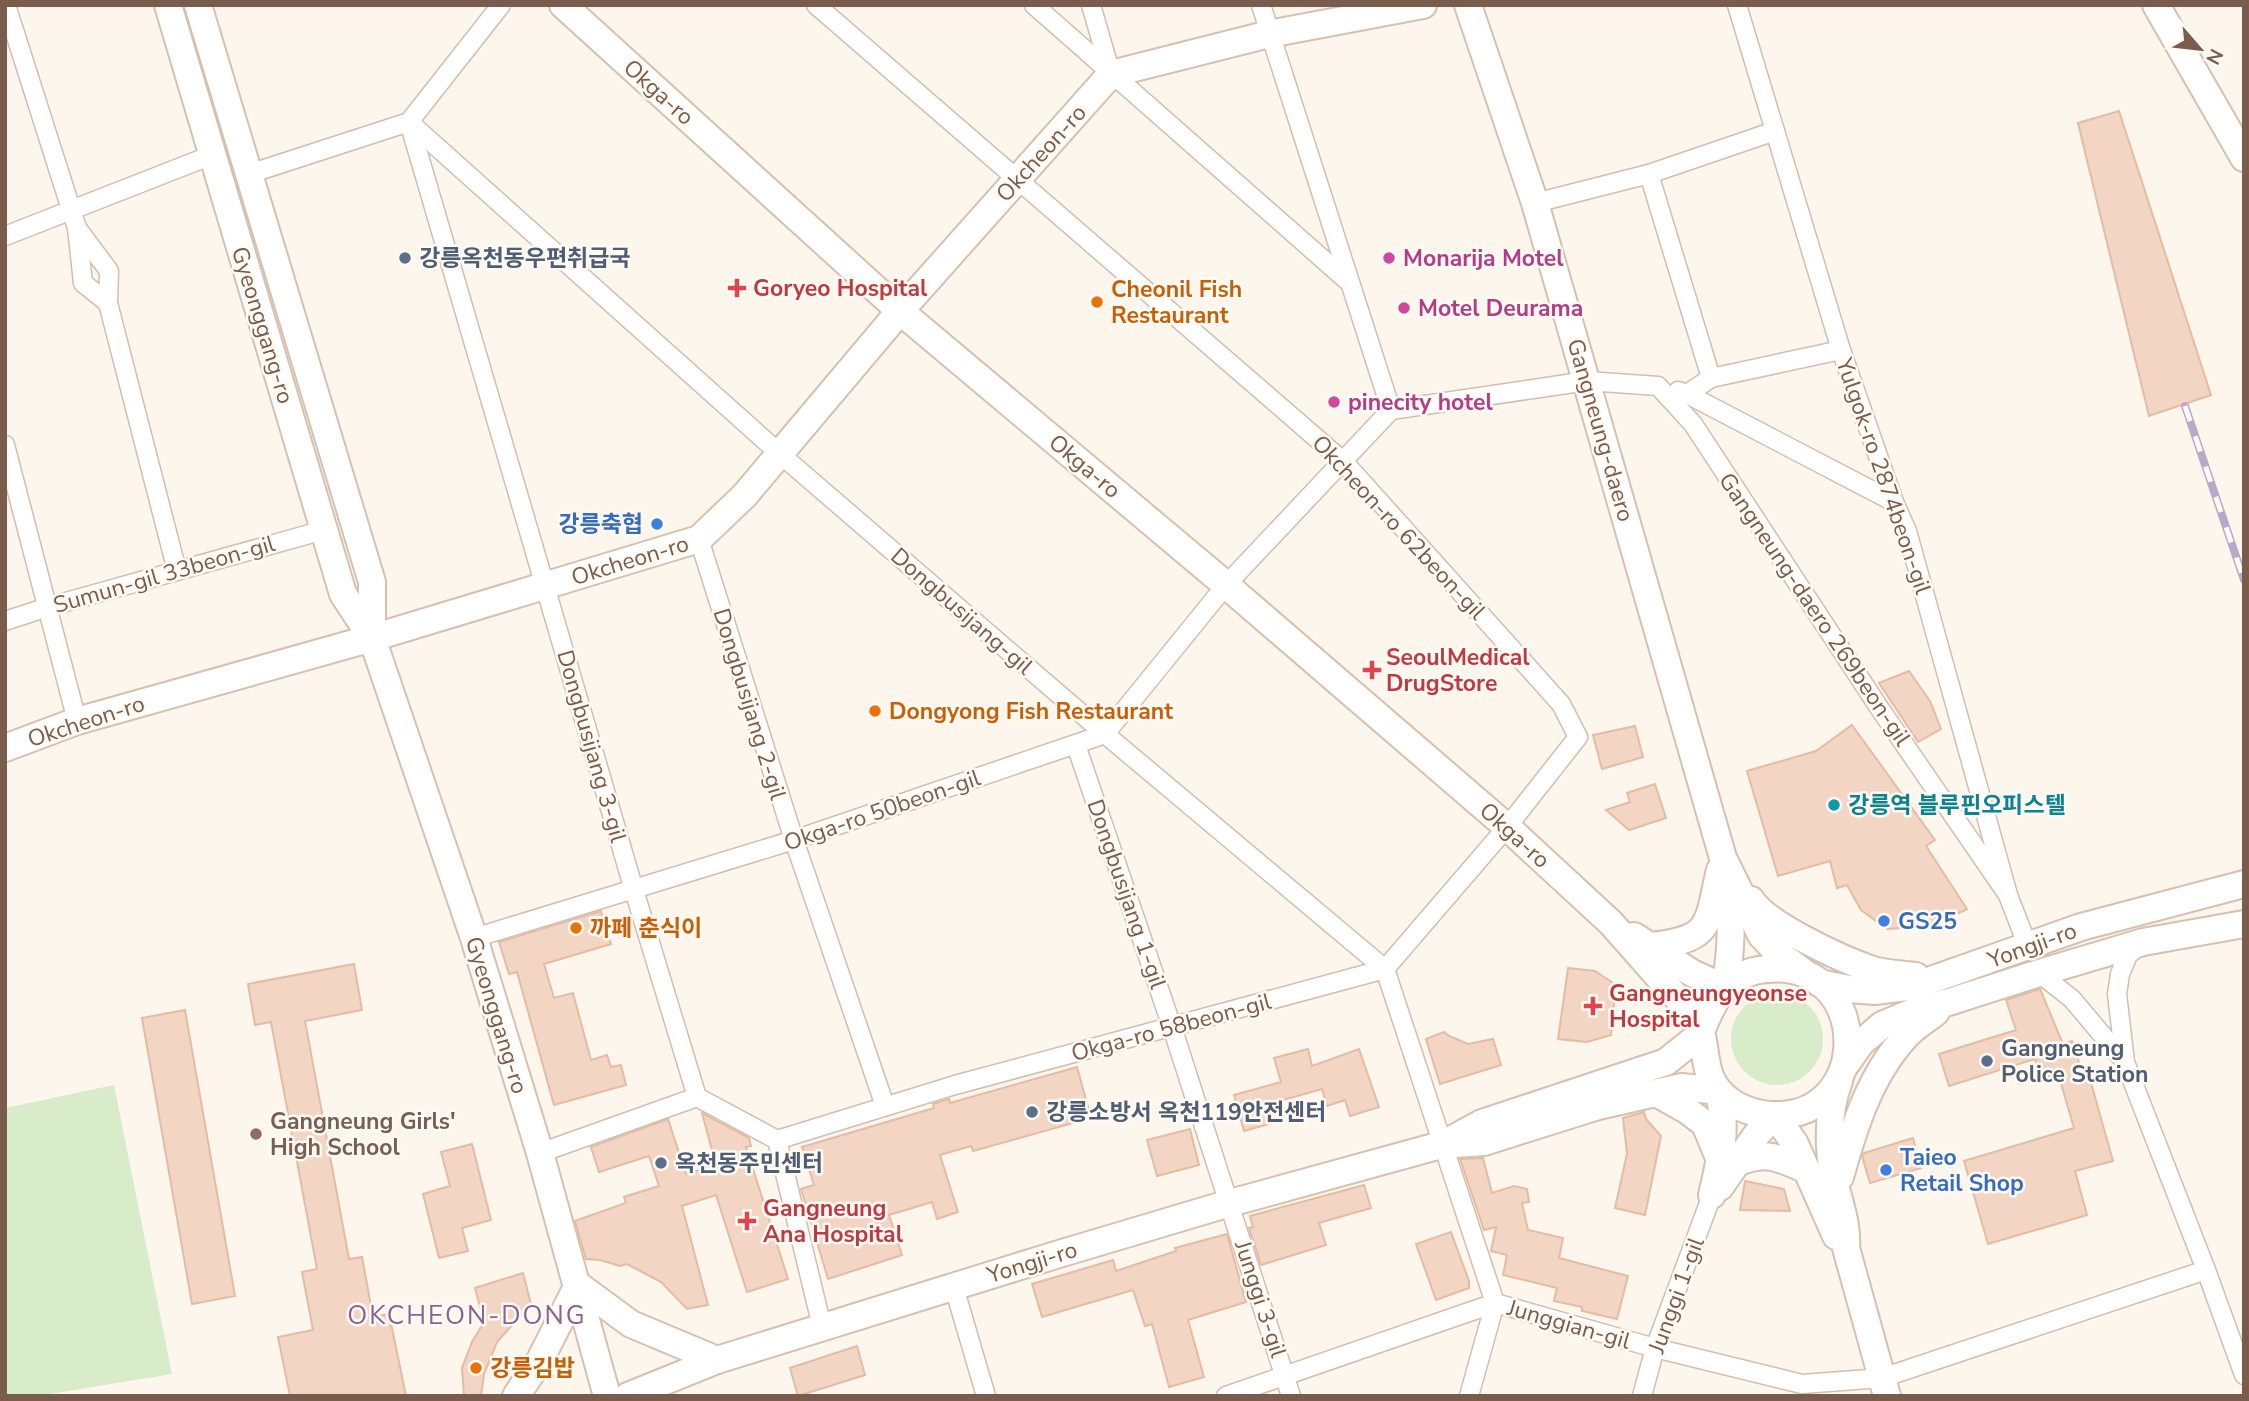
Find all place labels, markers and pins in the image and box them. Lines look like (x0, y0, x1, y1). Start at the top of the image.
place label: 강릉옥천동우편취급국 (419, 243, 631, 274)
place label: Monarija Motel (1403, 243, 1564, 274)
marker: 강릉옥천동우편취급국 (397, 250, 413, 266)
marker: Monarija Motel (1381, 250, 1397, 266)
place label: Goryeo Hospital (753, 273, 928, 304)
place label: Cheonil Fish Restaurant (1111, 274, 1242, 331)
marker: Goryeo Hospital (727, 278, 747, 298)
place label: Motel Deurama (1418, 293, 1583, 324)
marker: Cheonil Fish Restaurant (1089, 294, 1105, 310)
marker: Motel Deurama (1396, 300, 1412, 316)
place label: pinecity hotel (1348, 387, 1493, 418)
marker: pinecity hotel (1326, 394, 1342, 410)
place label: 강릉축협 (558, 509, 643, 540)
marker: 강릉축협 (649, 516, 665, 532)
place label: SeoulMedical DrugStore (1386, 642, 1530, 699)
marker: SeoulMedical DrugStore (1364, 662, 1380, 678)
place label: Dongyong Fish Restaurant (889, 696, 1173, 727)
marker: Dongyong Fish Restaurant (867, 703, 883, 719)
place label: 강릉역 블루핀오피스텔 (1848, 790, 2066, 821)
marker: 강릉역 블루핀오피스텔 (1826, 797, 1842, 813)
place label: GS25 (1898, 906, 1957, 937)
place label: 까페 춘식이 (590, 913, 702, 944)
marker: GS25 (1876, 913, 1892, 929)
marker: 까페 춘식이 (568, 920, 584, 936)
place label: Gangneungyeonse Hospital (1609, 978, 1807, 1035)
marker: Gangneungyeonse Hospital (1583, 996, 1603, 1016)
place label: Gangneung Police Station (2001, 1033, 2148, 1090)
marker: Gangneung Police Station (1979, 1053, 1995, 1069)
place label: 강릉소방서 옥천119안전센터 (1046, 1097, 1326, 1128)
marker: 강릉소방서 옥천119안전센터 (1024, 1104, 1040, 1120)
place label: Gangneung Girls' High School (270, 1106, 455, 1163)
marker: Gangneung Girls' High School (248, 1126, 264, 1142)
place label: Taieo Retail Shop (1900, 1142, 2024, 1199)
place label: 옥천동주민센터 (675, 1148, 823, 1179)
marker: 옥천동주민센터 (653, 1155, 669, 1171)
marker: Taieo Retail Shop (1878, 1162, 1894, 1178)
place label: Gangneung Ana Hospital (763, 1193, 904, 1250)
marker: Gangneung Ana Hospital (737, 1211, 757, 1231)
place label: 강릉김밥 (490, 1353, 575, 1384)
marker: 강릉김밥 (468, 1360, 484, 1376)

